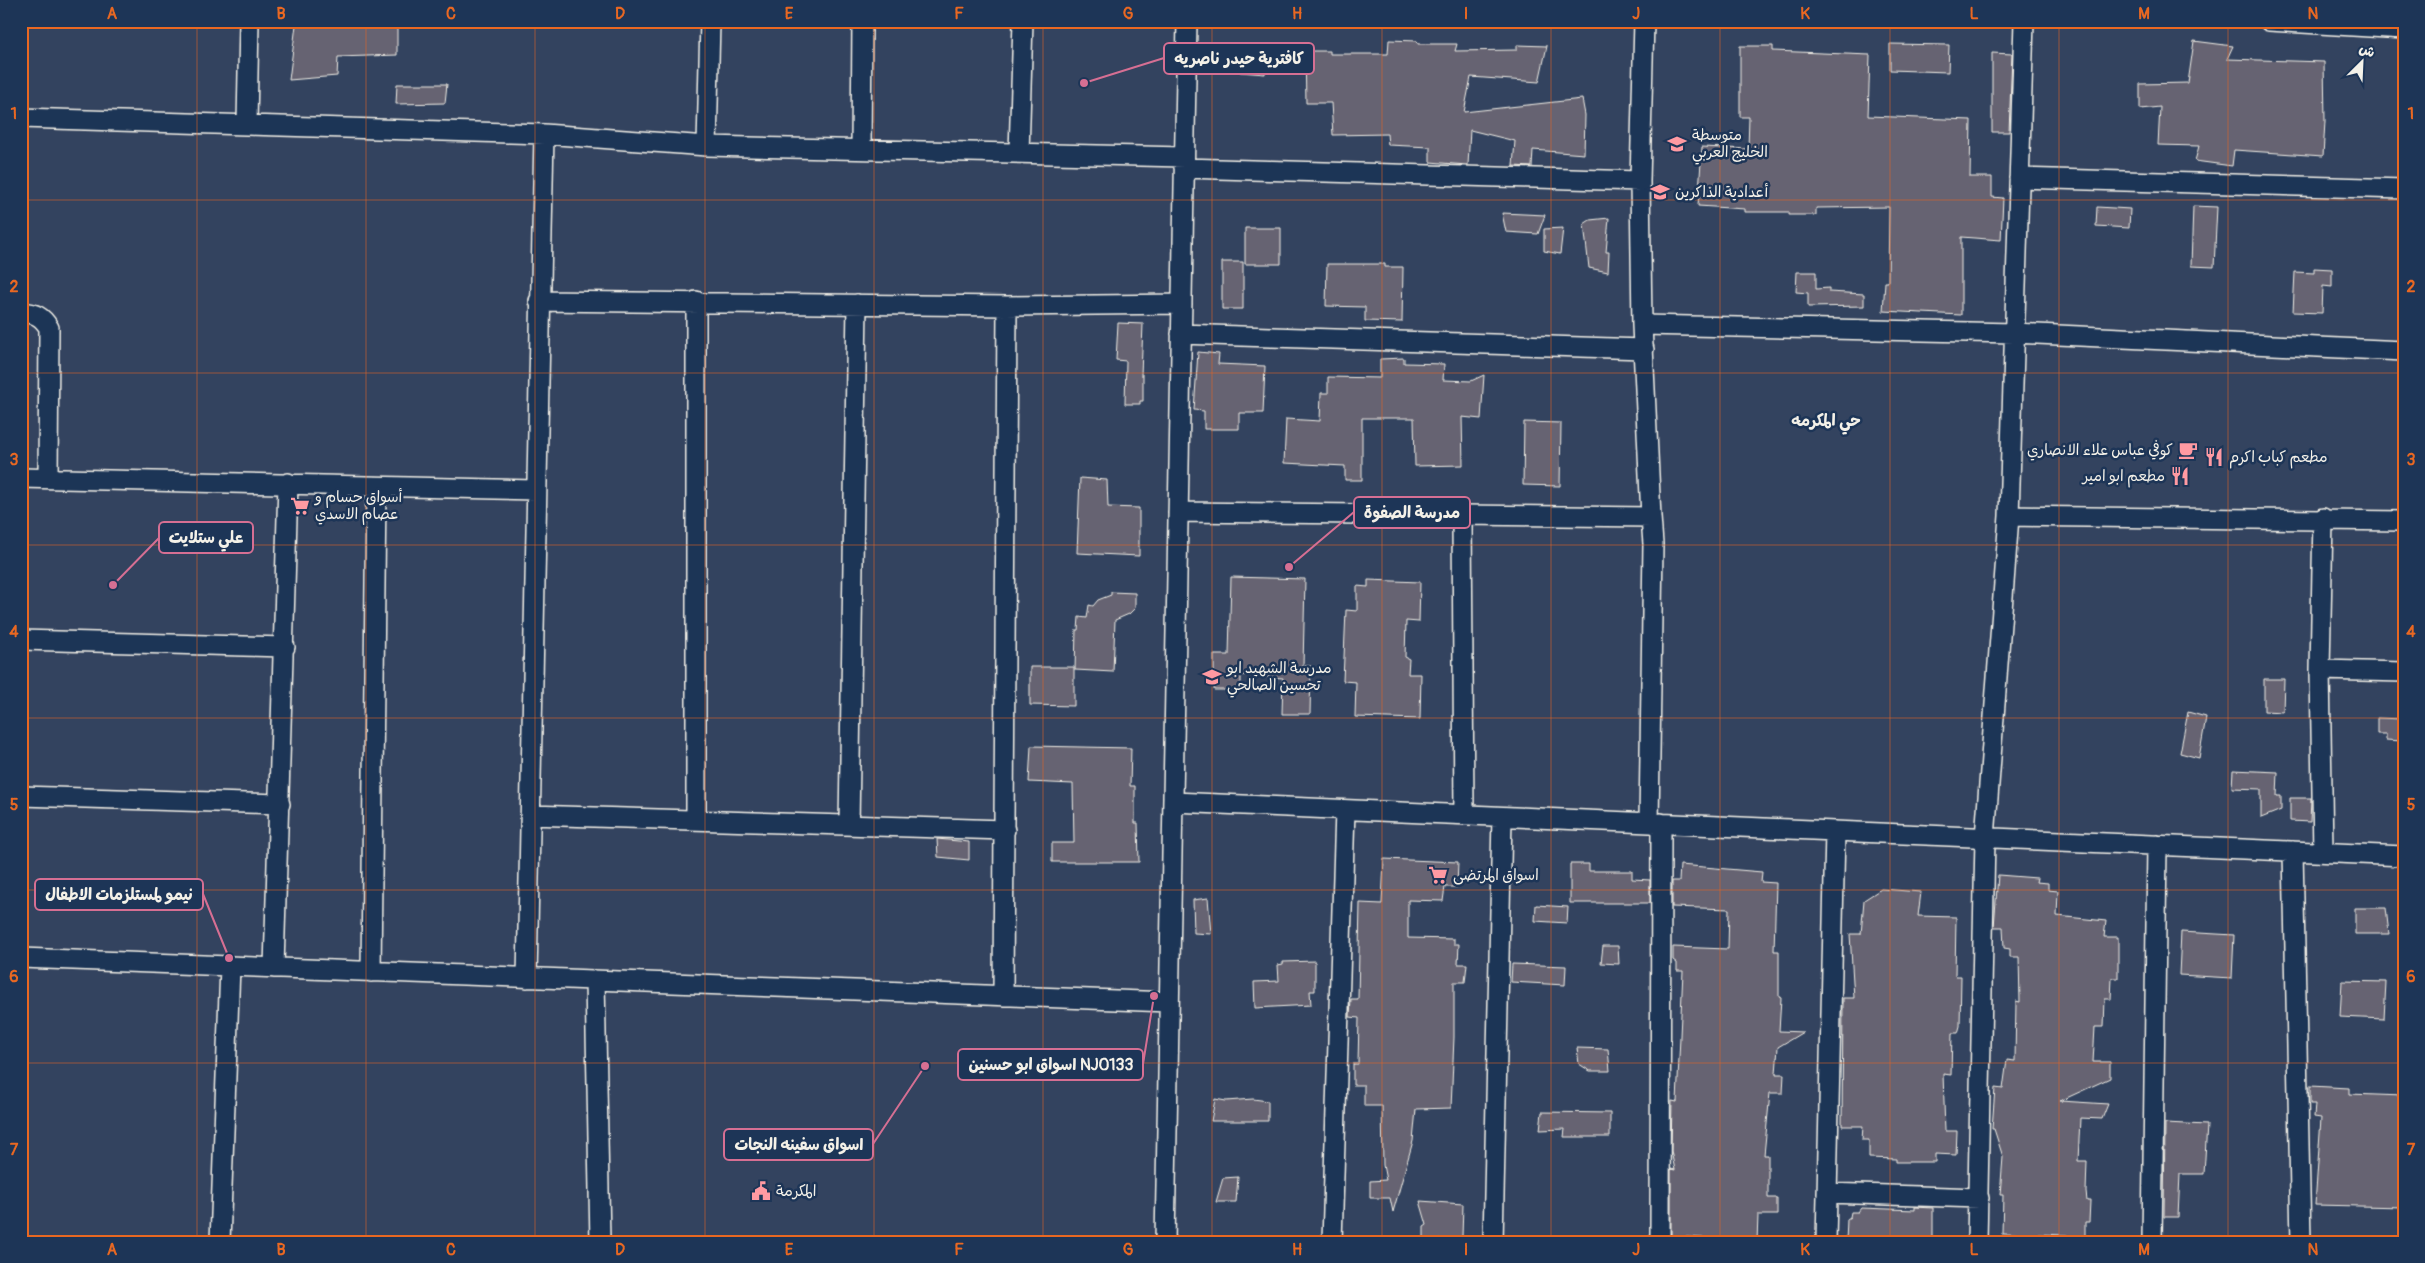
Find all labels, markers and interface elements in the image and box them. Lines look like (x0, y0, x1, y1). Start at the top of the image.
text: A (107, 4, 118, 24)
text: B (276, 4, 286, 24)
text: C (446, 4, 456, 24)
text: D (615, 4, 625, 24)
text: E (785, 4, 794, 24)
text: F (954, 4, 964, 24)
text: G (1123, 4, 1134, 24)
text: H (1292, 4, 1302, 24)
text: I (1464, 4, 1468, 24)
text: J (1632, 4, 1640, 24)
text: K (1800, 4, 1810, 24)
text: L (1969, 4, 1979, 24)
text: M (2138, 4, 2150, 24)
text: N (2308, 4, 2319, 24)
north arrow (2338, 38, 2388, 88)
text: ش (2357, 40, 2378, 61)
callout: كافترية حيدر ناصريه (1164, 43, 1314, 74)
text: كافترية حيدر ناصريه (1174, 49, 1304, 69)
text: 1 (11, 104, 17, 124)
text: 1 (2408, 104, 2414, 124)
place label: متوسطة الخليج العربي (1692, 126, 1768, 165)
school or university icon: متوسطة الخليج العربي (1666, 133, 1688, 155)
school or university icon: أعدادية الذاكرين (1649, 181, 1671, 203)
place label: أعدادية الذاكرين (1675, 183, 1769, 202)
text: 2 (10, 277, 19, 297)
text: 2 (2407, 277, 2416, 297)
district label: حي المكرمه (1791, 411, 1861, 435)
cafe icon: كوفي عباس علاء الانصاري (2177, 439, 2199, 461)
place label: كوفي عباس علاء الانصاري (2027, 440, 2173, 461)
restaurant icon: مطعم كباب اكرم (2203, 446, 2225, 468)
place label: مطعم كباب اكرم (2229, 448, 2327, 469)
text: 3 (10, 450, 19, 470)
text: 3 (2407, 450, 2416, 470)
restaurant icon: مطعم ابو امير (2169, 465, 2191, 487)
place label: مطعم ابو امير (2081, 467, 2165, 488)
place label: أسواق حسام و عصام الاسدي (314, 488, 403, 525)
supermarket icon: أسواق حسام و عصام الاسدي (289, 495, 311, 517)
callout: مدرسة الصفوة (1354, 497, 1470, 528)
text: مدرسة الصفوة (1364, 503, 1460, 523)
callout: علي ستلايت (159, 522, 253, 553)
text: علي ستلايت (169, 528, 244, 552)
text: 4 (9, 622, 19, 642)
text: 4 (2406, 622, 2416, 642)
place label: مدرسة الشهيد ابو تحسين الصالحي (1226, 659, 1332, 698)
school or university icon: مدرسة الشهيد ابو تحسين الصالحي (1201, 666, 1223, 688)
text: 5 (10, 795, 19, 815)
text: 5 (2407, 795, 2416, 815)
supermarket icon: اسواق المرتضى (1427, 864, 1449, 886)
place label: اسواق المرتضى (1453, 866, 1539, 885)
callout: نيمو لمستلزمات الاطفال (35, 879, 203, 910)
text: نيمو لمستلزمات الاطفال (45, 885, 193, 905)
text: 6 (9, 967, 19, 987)
text: 6 (2406, 967, 2416, 987)
callout: اسواق ابو حسنين NJ0133 (958, 1049, 1143, 1080)
text: اسواق ابو حسنين NJ0133 (969, 1055, 1134, 1075)
callout: اسواق سفينه النجات (724, 1129, 873, 1160)
text: اسواق سفينه النجات (735, 1135, 863, 1155)
text: 7 (10, 1140, 19, 1160)
text: 7 (2407, 1140, 2416, 1160)
public building icon: المكرمة (750, 1180, 772, 1202)
place label: المكرمة (776, 1182, 816, 1201)
text: A (107, 1240, 118, 1260)
text: B (276, 1240, 286, 1260)
text: C (446, 1240, 456, 1260)
text: D (615, 1240, 625, 1260)
text: E (785, 1240, 794, 1260)
text: F (954, 1240, 964, 1260)
text: G (1123, 1240, 1134, 1260)
text: H (1292, 1240, 1302, 1260)
text: I (1464, 1240, 1468, 1260)
text: J (1632, 1240, 1640, 1260)
text: K (1800, 1240, 1810, 1260)
text: L (1969, 1240, 1979, 1260)
text: M (2138, 1240, 2150, 1260)
text: N (2308, 1240, 2319, 1260)

